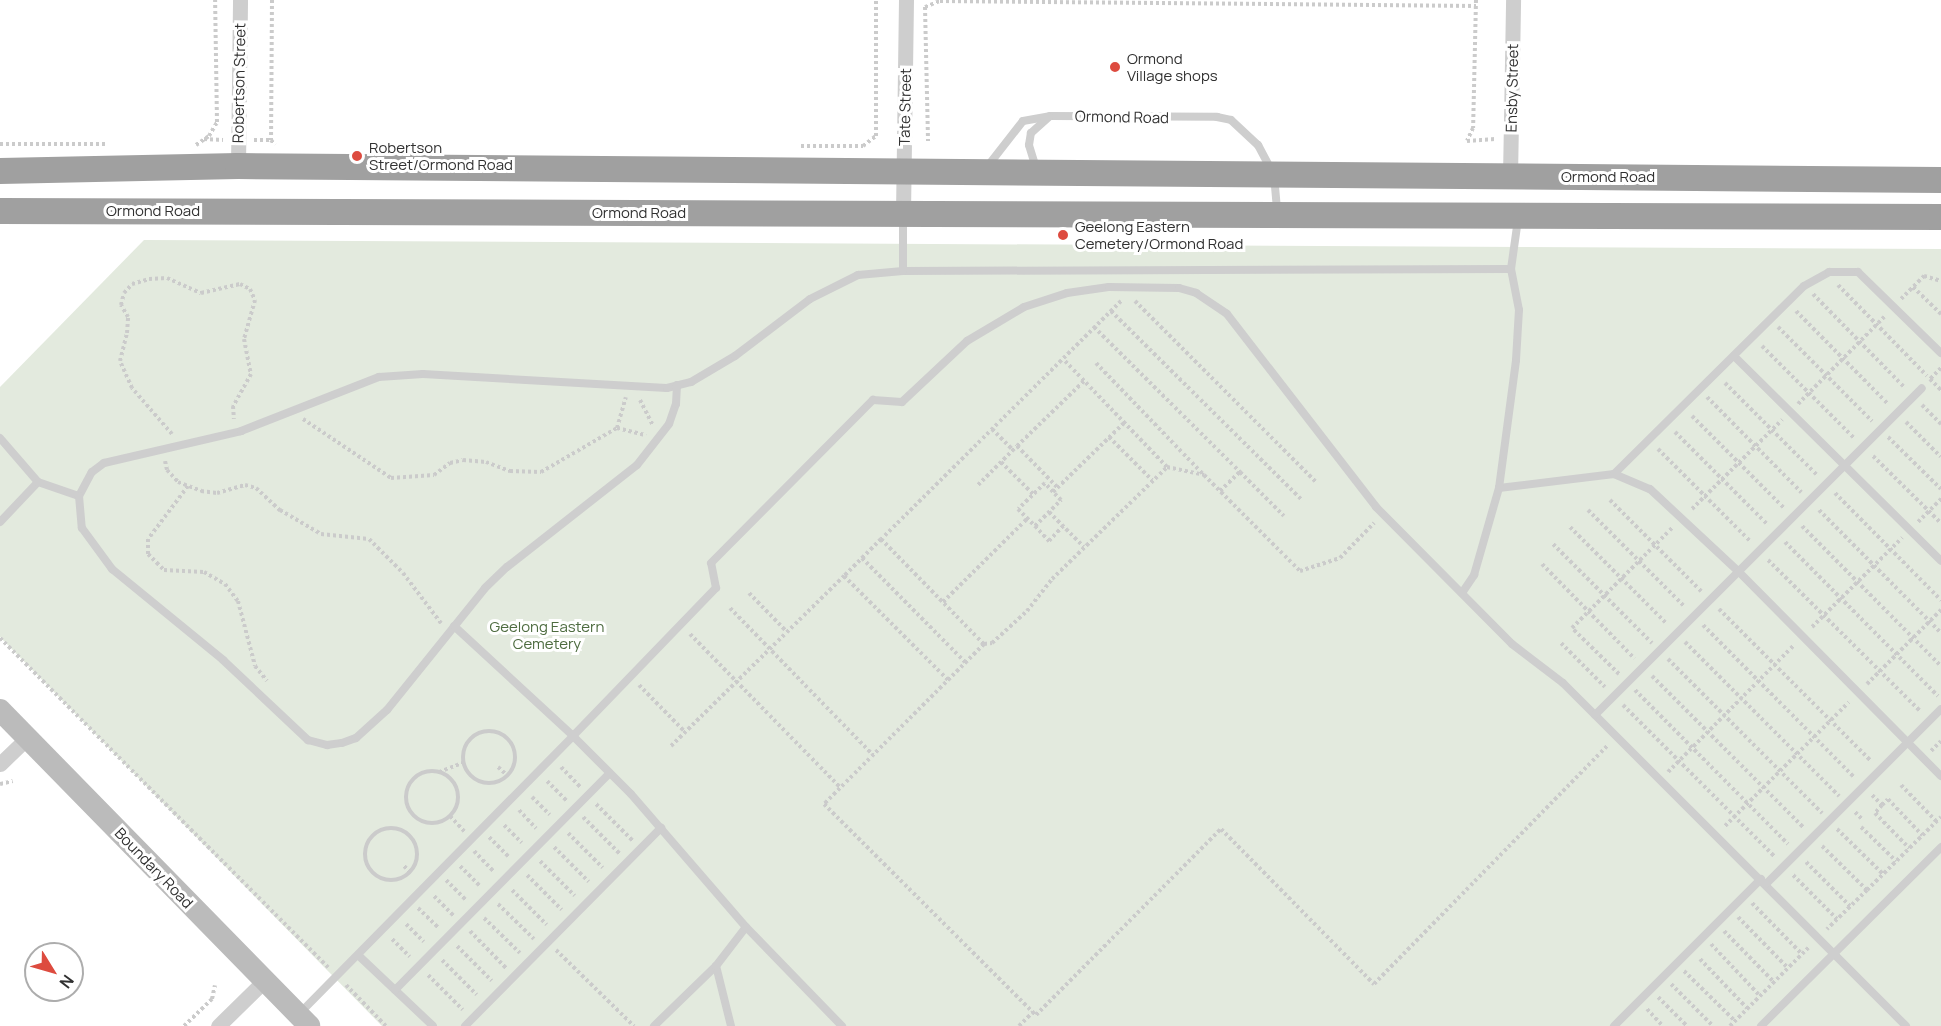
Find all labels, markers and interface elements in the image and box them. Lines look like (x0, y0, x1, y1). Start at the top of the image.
street label: Robertson Street (229, 23, 249, 143)
street label: Ensby Street (1502, 43, 1522, 133)
place label: Ormond Village shops (1127, 49, 1218, 84)
marker: Ormond Village shops (1108, 60, 1122, 74)
street label: Tate Street (895, 68, 915, 146)
street label: Ormond Road (1075, 107, 1169, 127)
place label: Robertson Street/Ormond Road (369, 138, 513, 173)
marker: Robertson Street/Ormond Road (350, 149, 364, 163)
street label: Ormond Road (1561, 168, 1655, 186)
street label: Ormond Road (106, 202, 200, 220)
street label: Ormond Road (592, 204, 686, 222)
place label: Geelong Eastern Cemetery/Ormond Road (1075, 217, 1243, 252)
marker: Geelong Eastern Cemetery/Ormond Road (1056, 228, 1070, 242)
park label: Geelong Eastern Cemetery (490, 617, 604, 652)
street label: Boundary Road (111, 824, 197, 912)
north arrow (24, 942, 84, 1002)
text: N (55, 970, 79, 993)

